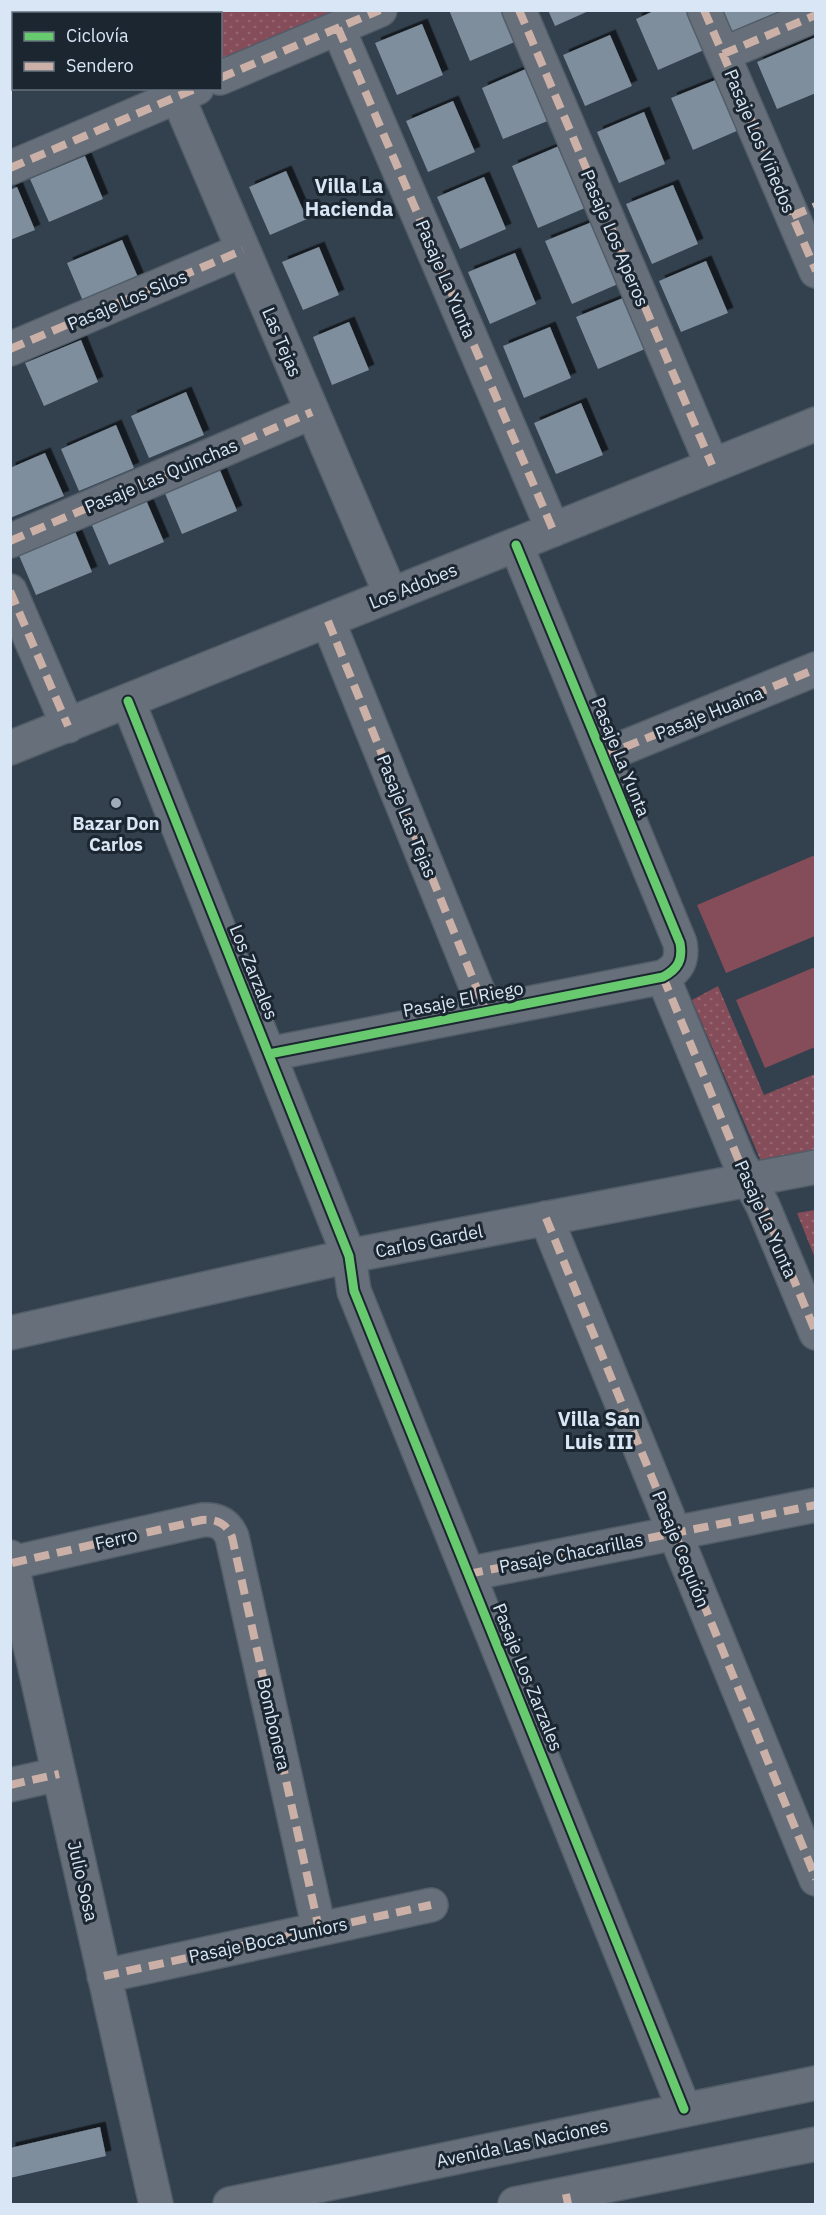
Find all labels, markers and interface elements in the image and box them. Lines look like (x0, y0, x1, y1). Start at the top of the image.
legend (12, 12, 222, 90)
text: Ciclovía (66, 24, 129, 47)
text: Sendero (66, 54, 133, 77)
street label: Pasaje Los Viñedos (719, 66, 801, 216)
street label: Pasaje Los Aperos (576, 166, 654, 310)
district label: Villa La Hacienda (305, 172, 393, 222)
street label: Pasaje La Yunta (411, 216, 481, 342)
street label: Pasaje Los Silos (64, 264, 190, 336)
street label: Las Tejas (257, 304, 307, 380)
street label: Pasaje Las Quinchas (81, 433, 241, 519)
street label: Los Adobes (366, 558, 460, 614)
street label: Pasaje Huaina (652, 681, 767, 745)
street label: Pasaje La Yunta (587, 694, 656, 820)
street label: Pasaje Las Tejas (372, 751, 442, 881)
marker: Bazar Don Carlos (109, 796, 123, 810)
place label: Bazar Don Carlos (73, 812, 159, 856)
street label: Los Zarzales (225, 921, 283, 1023)
street label: Pasaje El Riego (401, 976, 525, 1022)
street label: Pasaje La Yunta (730, 1156, 802, 1282)
street label: Carlos Gardel (373, 1219, 485, 1263)
district label: Villa San Luis III (558, 1405, 640, 1455)
street label: Pasaje Cequión (647, 1487, 715, 1611)
street label: Ferro (93, 1523, 139, 1555)
street label: Pasaje Chacarillas (497, 1528, 645, 1578)
street label: Pasaje Los Zarzales (488, 1600, 568, 1754)
street label: Bombonera (252, 1675, 296, 1773)
street label: Julio Sosa (63, 1838, 104, 1924)
street label: Pasaje Boca Juniors (187, 1912, 349, 1968)
street label: Avenida Las Naciones (434, 2114, 610, 2172)

